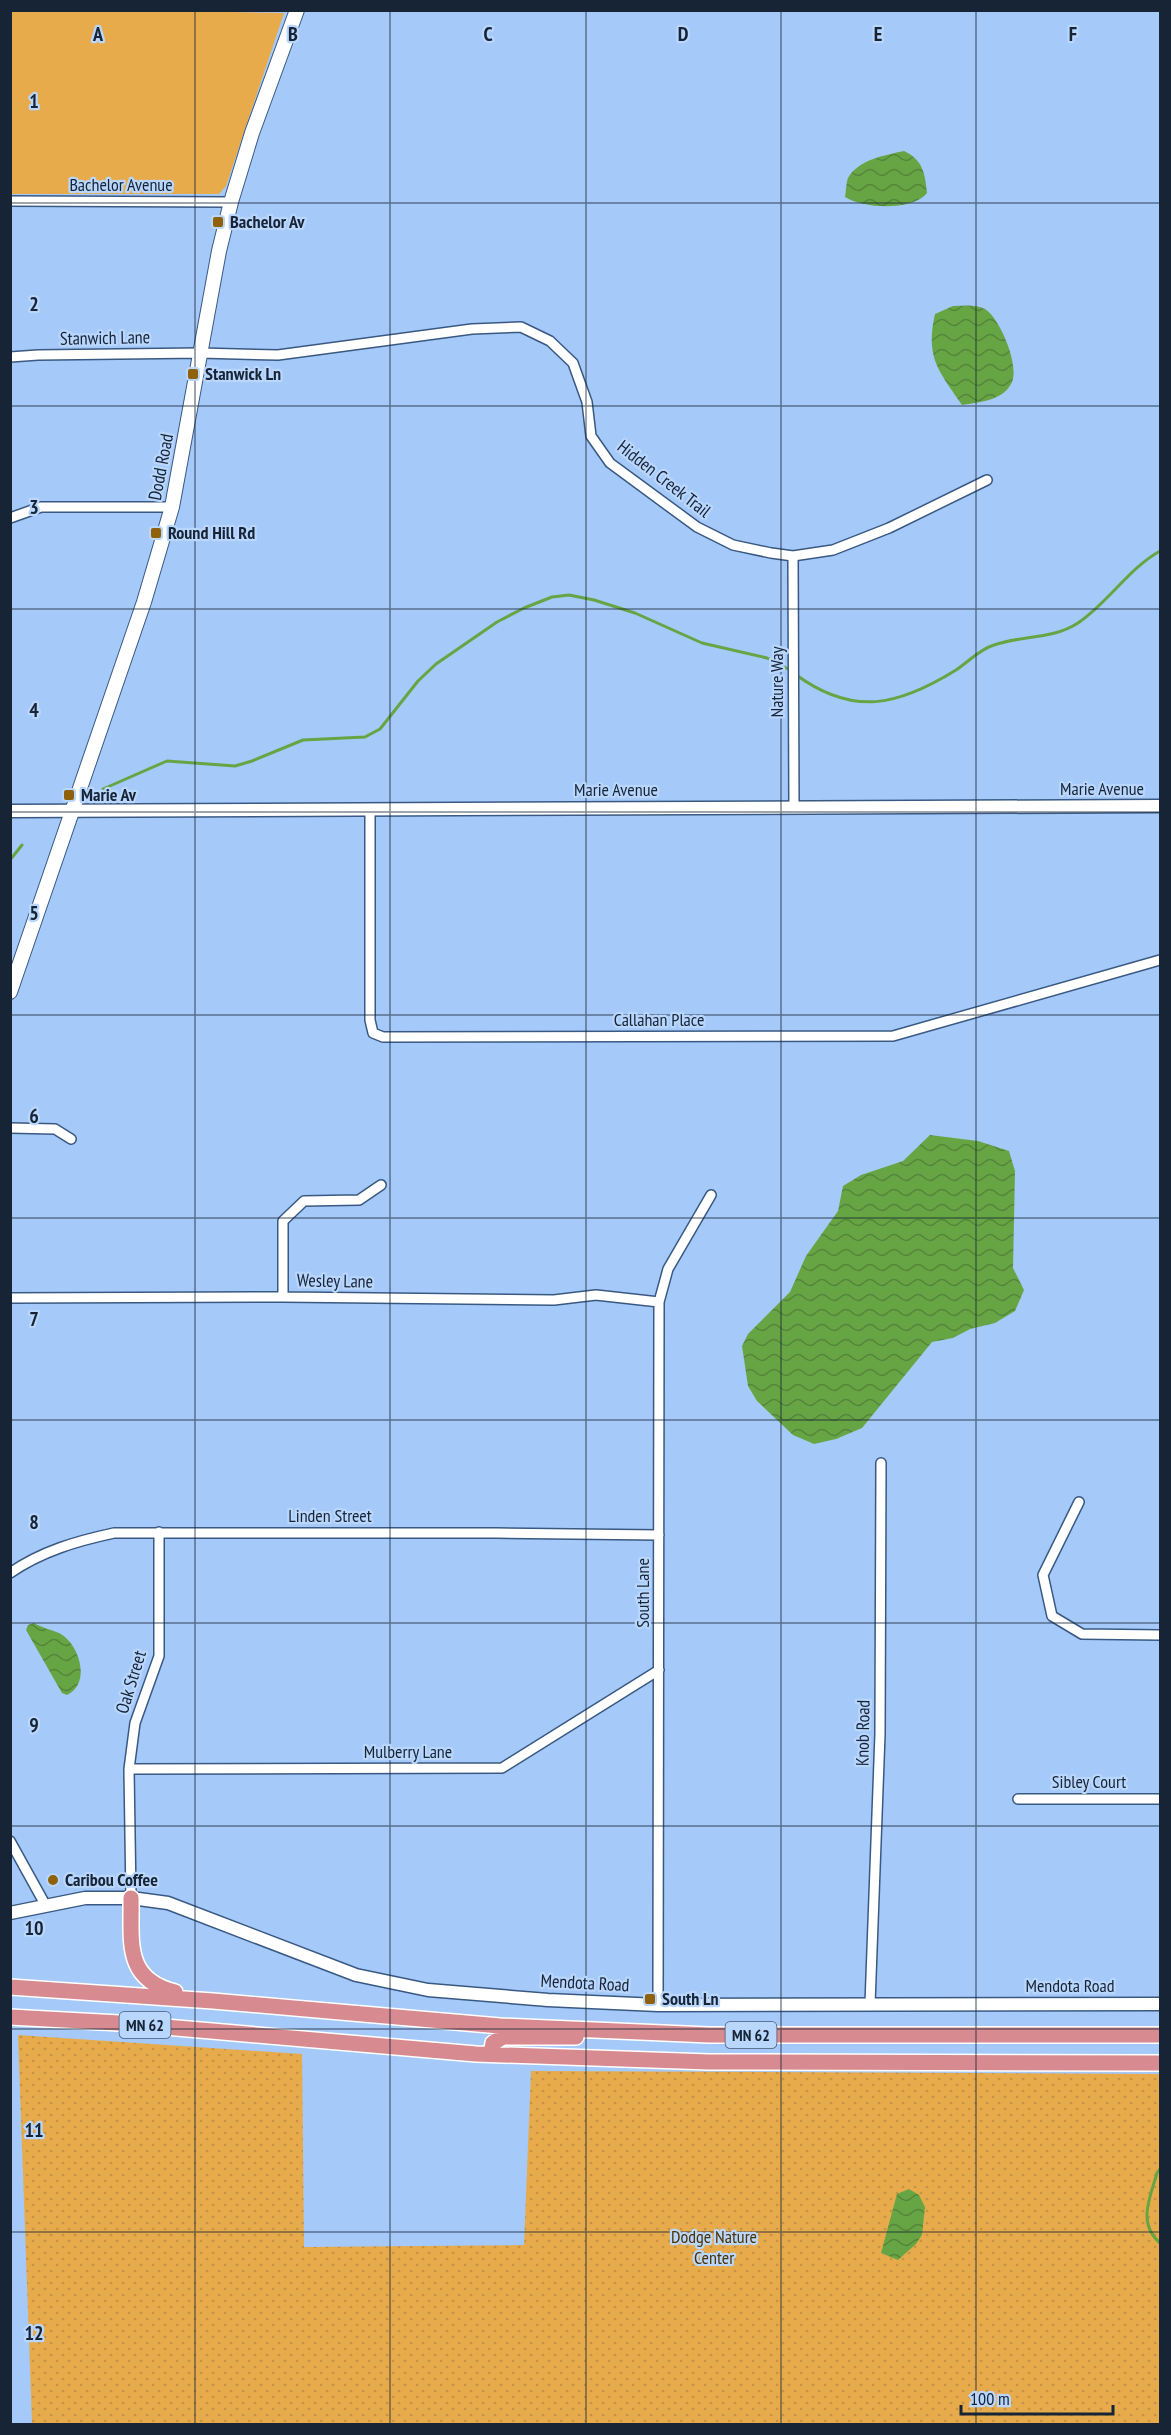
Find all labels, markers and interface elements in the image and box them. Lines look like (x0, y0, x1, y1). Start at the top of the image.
text: A (92, 21, 104, 47)
text: B (288, 21, 298, 47)
text: C (483, 21, 493, 47)
text: D (678, 21, 689, 47)
text: E (874, 21, 882, 47)
text: F (1069, 21, 1077, 47)
text: 1 (29, 88, 39, 114)
street label: Bachelor Avenue (69, 173, 173, 196)
place label: Bachelor Av (230, 210, 305, 233)
marker: Bachelor Av (211, 215, 225, 229)
text: 2 (29, 291, 39, 317)
street label: Stanwich Lane (60, 325, 150, 350)
place label: Stanwick Ln (205, 362, 281, 385)
marker: Stanwick Ln (186, 367, 200, 381)
street label: Dodd Road (143, 432, 178, 502)
street label: Hidden Creek Trail (613, 435, 716, 523)
text: 3 (29, 494, 39, 520)
place label: Round Hill Rd (168, 521, 255, 544)
marker: Round Hill Rd (149, 526, 163, 540)
street label: Nature Way (765, 646, 788, 718)
text: 4 (29, 697, 39, 723)
street label: Marie Avenue (1060, 777, 1144, 800)
street label: Marie Avenue (574, 778, 658, 801)
place label: Marie Av (81, 783, 137, 806)
marker: Marie Av (62, 788, 76, 802)
text: 5 (29, 900, 39, 926)
street label: Callahan Place (614, 1008, 704, 1031)
text: 6 (29, 1103, 39, 1129)
street label: Wesley Lane (297, 1268, 373, 1293)
text: 7 (29, 1306, 39, 1332)
street label: Linden Street (288, 1504, 372, 1527)
text: 8 (29, 1509, 39, 1535)
street label: South Lane (631, 1558, 654, 1628)
street label: Oak Street (110, 1648, 151, 1716)
street label: Knob Road (850, 1700, 875, 1766)
text: 9 (29, 1712, 39, 1738)
street label: Mulberry Lane (364, 1740, 452, 1763)
street label: Sibley Court (1052, 1770, 1126, 1793)
place label: Caribou Coffee (65, 1868, 158, 1891)
marker: Caribou Coffee (46, 1873, 60, 1887)
text: 10 (24, 1915, 44, 1941)
street label: Mendota Road (540, 1969, 630, 1996)
street label: Mendota Road (1025, 1974, 1115, 1997)
place label: South Ln (662, 1987, 719, 2010)
marker: South Ln (643, 1992, 657, 2006)
road number: MN 62 (120, 2012, 170, 2038)
road number: MN 62 (726, 2022, 777, 2048)
text: 11 (24, 2117, 44, 2143)
park label: Dodge Nature Center (671, 2225, 757, 2269)
text: 12 (24, 2320, 44, 2346)
scale bar (961, 2378, 1112, 2416)
text: 100 m (970, 2387, 1010, 2410)

